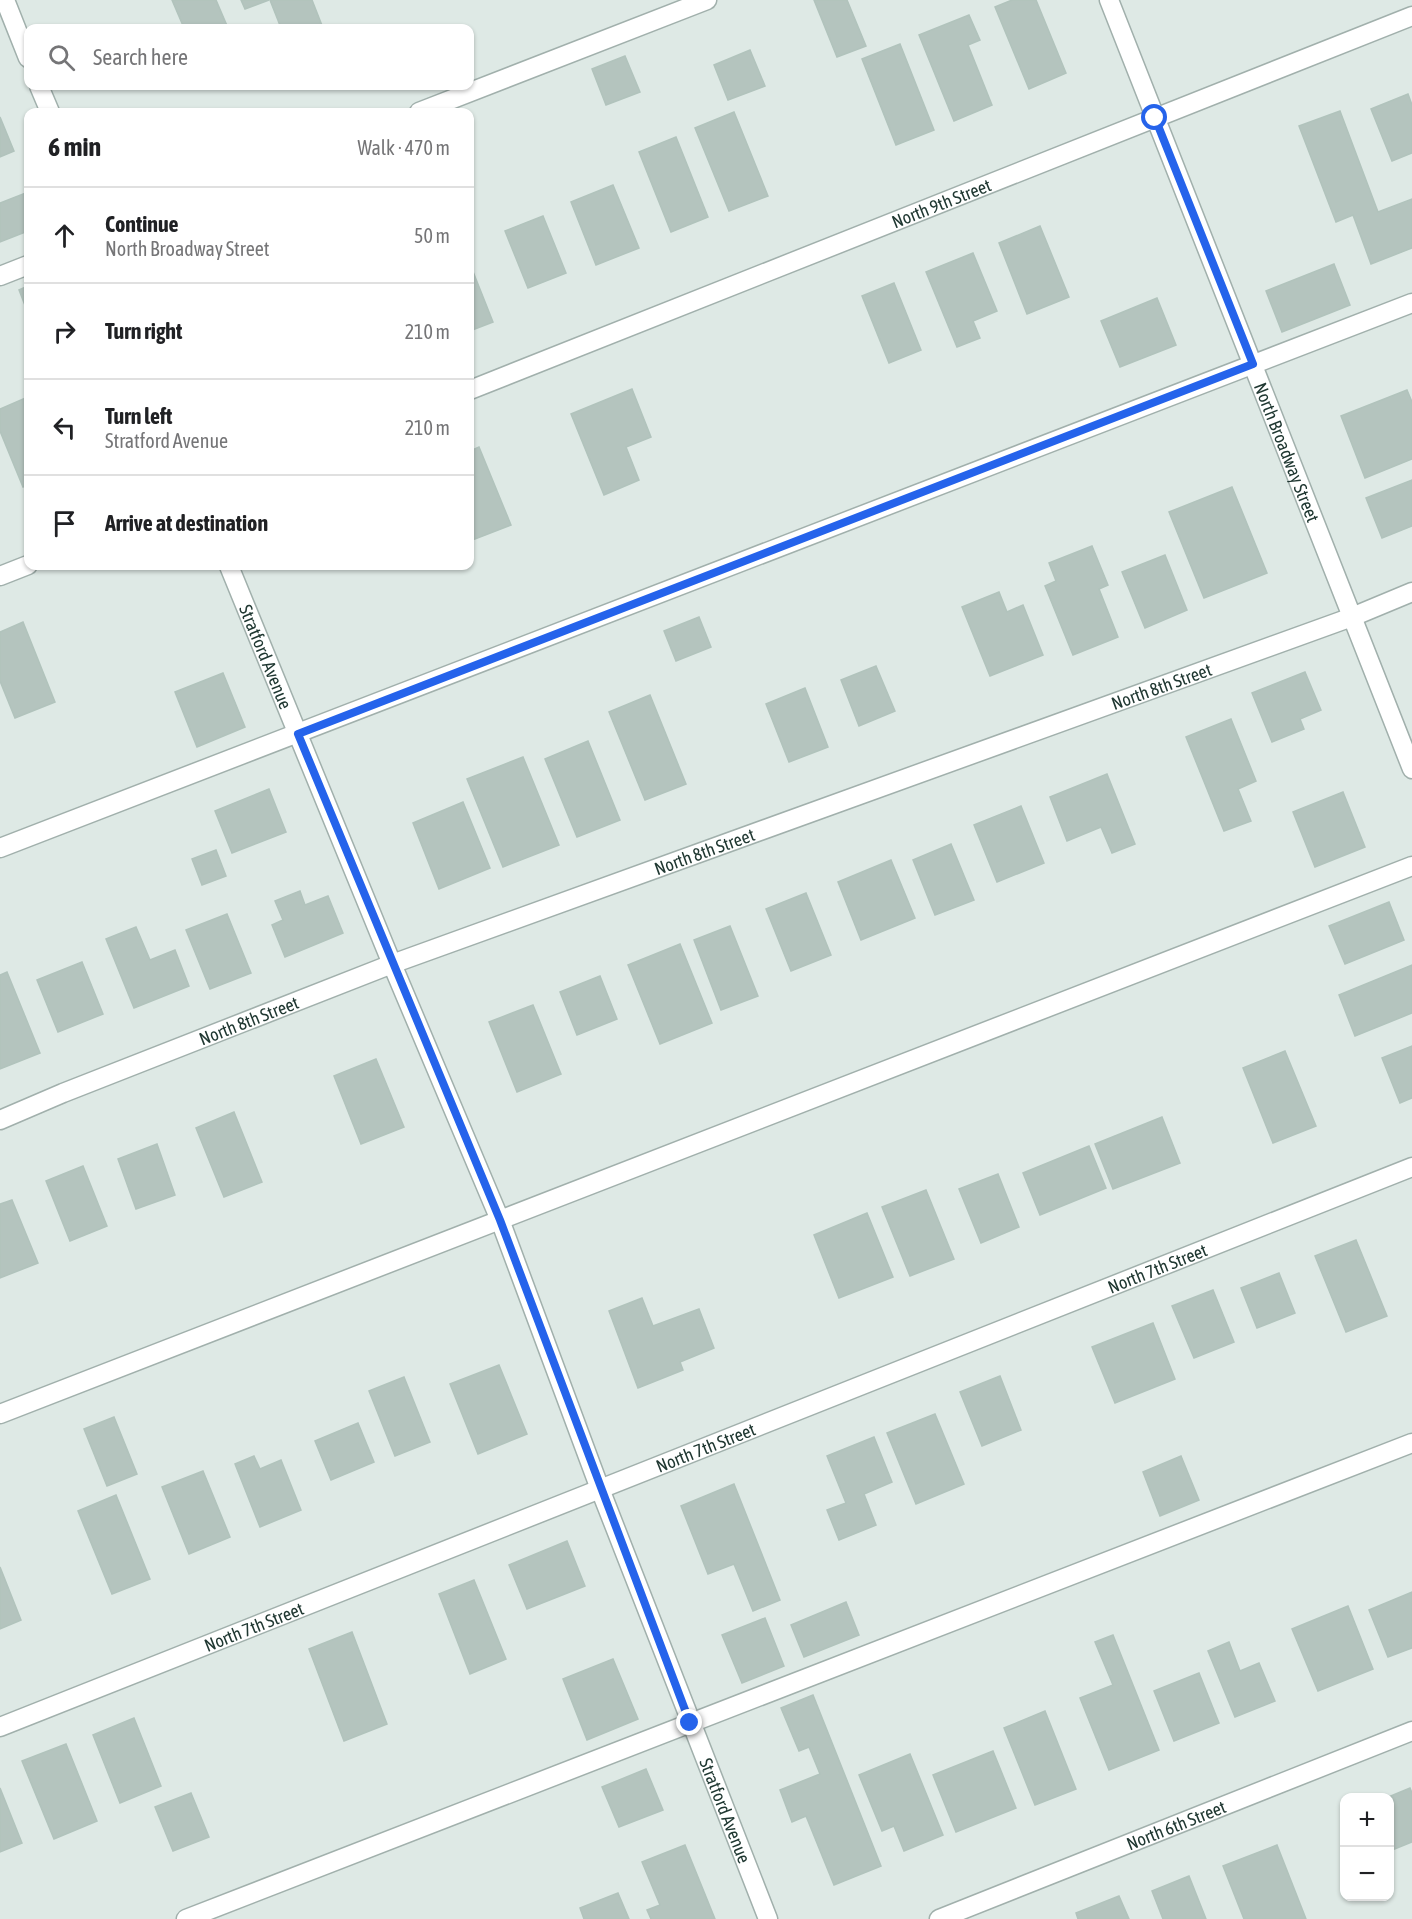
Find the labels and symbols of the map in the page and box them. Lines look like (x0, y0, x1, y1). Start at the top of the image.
route start (1141, 104, 1167, 130)
street label: North 9th Street (889, 174, 994, 232)
street label: North Broadway Street (1250, 379, 1324, 525)
street label: Stratford Avenue (235, 601, 297, 712)
street label: North 8th Street (1108, 658, 1214, 714)
street label: North 8th Street (651, 823, 757, 879)
street label: North 8th Street (196, 991, 301, 1049)
street label: North 7th Street (1105, 1239, 1210, 1297)
street label: North 7th Street (653, 1418, 758, 1476)
street label: North 7th Street (201, 1597, 306, 1655)
route end (676, 1709, 702, 1735)
street label: Stratford Avenue (696, 1755, 756, 1866)
street label: North 6th Street (1123, 1796, 1229, 1854)

